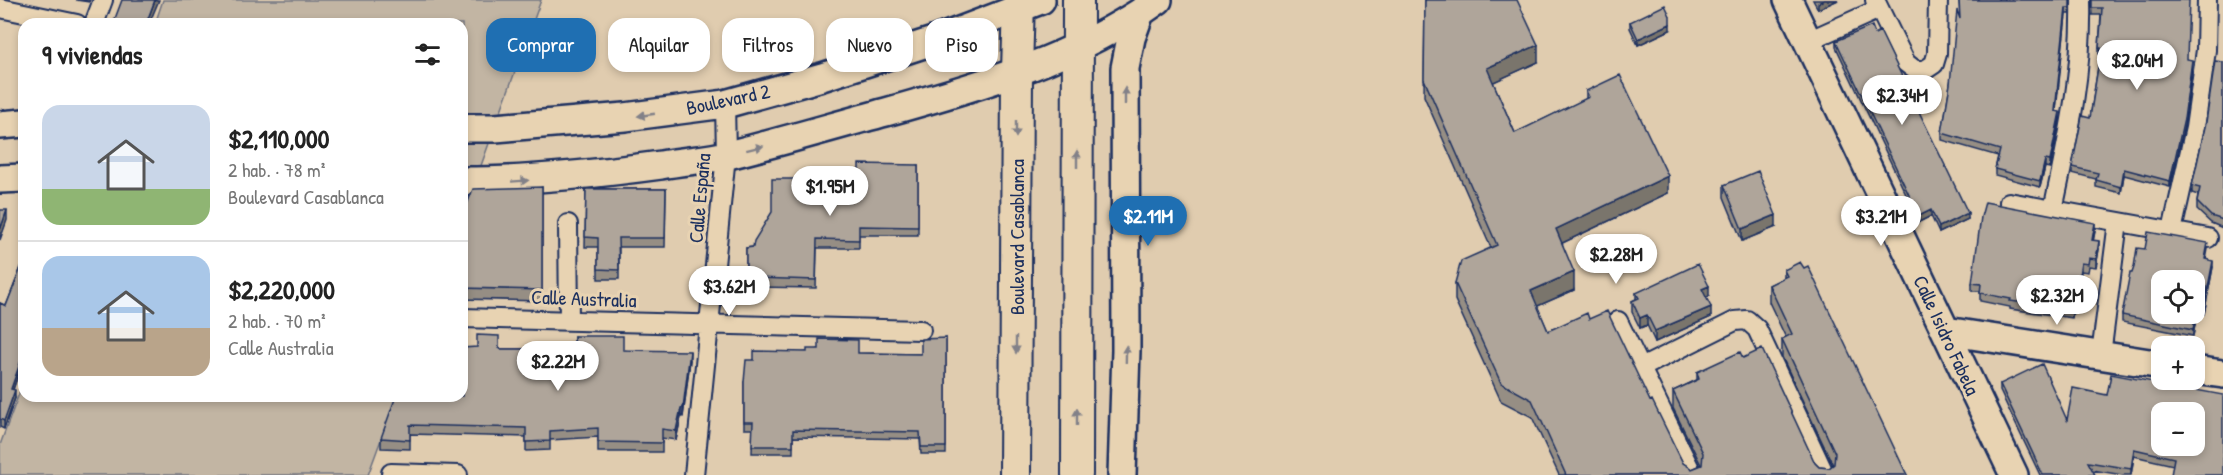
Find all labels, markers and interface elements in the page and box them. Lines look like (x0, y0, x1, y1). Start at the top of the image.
chip: Comprar (486, 18, 596, 72)
chip: Alquilar (608, 18, 710, 72)
chip: Filtros (722, 18, 814, 72)
chip: Nuevo (826, 18, 913, 72)
chip: Piso (925, 18, 998, 72)
text: 9 viviendas (42, 37, 142, 72)
icon: filters (411, 38, 444, 71)
pin: $2.04M (2088, 40, 2186, 91)
text: $2.04M (2111, 46, 2163, 73)
pin: $2.34M (1853, 75, 1951, 126)
street label: Boulevard 2 (684, 77, 773, 121)
text: $2.34M (1876, 81, 1928, 108)
one-way arrow (1120, 86, 1130, 105)
one-way arrow (637, 110, 656, 119)
one-way arrow (1011, 120, 1021, 139)
text: $2,110,000 (228, 121, 329, 156)
icon: home (90, 129, 162, 201)
one-way arrow (746, 142, 764, 152)
one-way arrow (1072, 149, 1082, 168)
street label: Calle España (682, 152, 716, 244)
text: 2 hab. · 78 m² (228, 156, 325, 183)
street label: Boulevard Casablanca (1003, 159, 1030, 315)
pin: $1.95M (781, 166, 879, 217)
text: $1.95M (805, 172, 855, 199)
one-way arrow (511, 176, 530, 185)
text: Boulevard Casablanca (228, 183, 384, 210)
pin: $2.11M (1099, 196, 1197, 247)
pin: $3.21M (1832, 196, 1930, 247)
text: $2.11M (1123, 202, 1173, 229)
text: $3.21M (1855, 202, 1907, 229)
pin: $2.28M (1567, 234, 1665, 285)
text: $2.28M (1589, 240, 1643, 267)
pin: $3.62M (680, 266, 778, 317)
map controls (2151, 270, 2205, 456)
button: locate (2151, 270, 2205, 324)
street label: Calle Isidro Fabela (1907, 271, 1987, 400)
text: $2,220,000 (228, 272, 335, 307)
text: $3.62M (703, 272, 755, 299)
pin: $2.32M (2008, 275, 2106, 326)
icon: home (90, 280, 162, 352)
text: $2.32M (2030, 281, 2084, 308)
street label: Calle Australia (531, 283, 637, 313)
text: 2 hab. · 70 m² (228, 307, 326, 334)
text: Calle Australia (228, 334, 334, 361)
one-way arrow (1011, 336, 1021, 355)
button: + (2151, 336, 2205, 390)
pin: $2.22M (509, 341, 607, 392)
one-way arrow (1121, 344, 1131, 363)
text: $2.22M (531, 347, 585, 374)
button: − (2151, 402, 2205, 456)
one-way arrow (1072, 407, 1082, 426)

